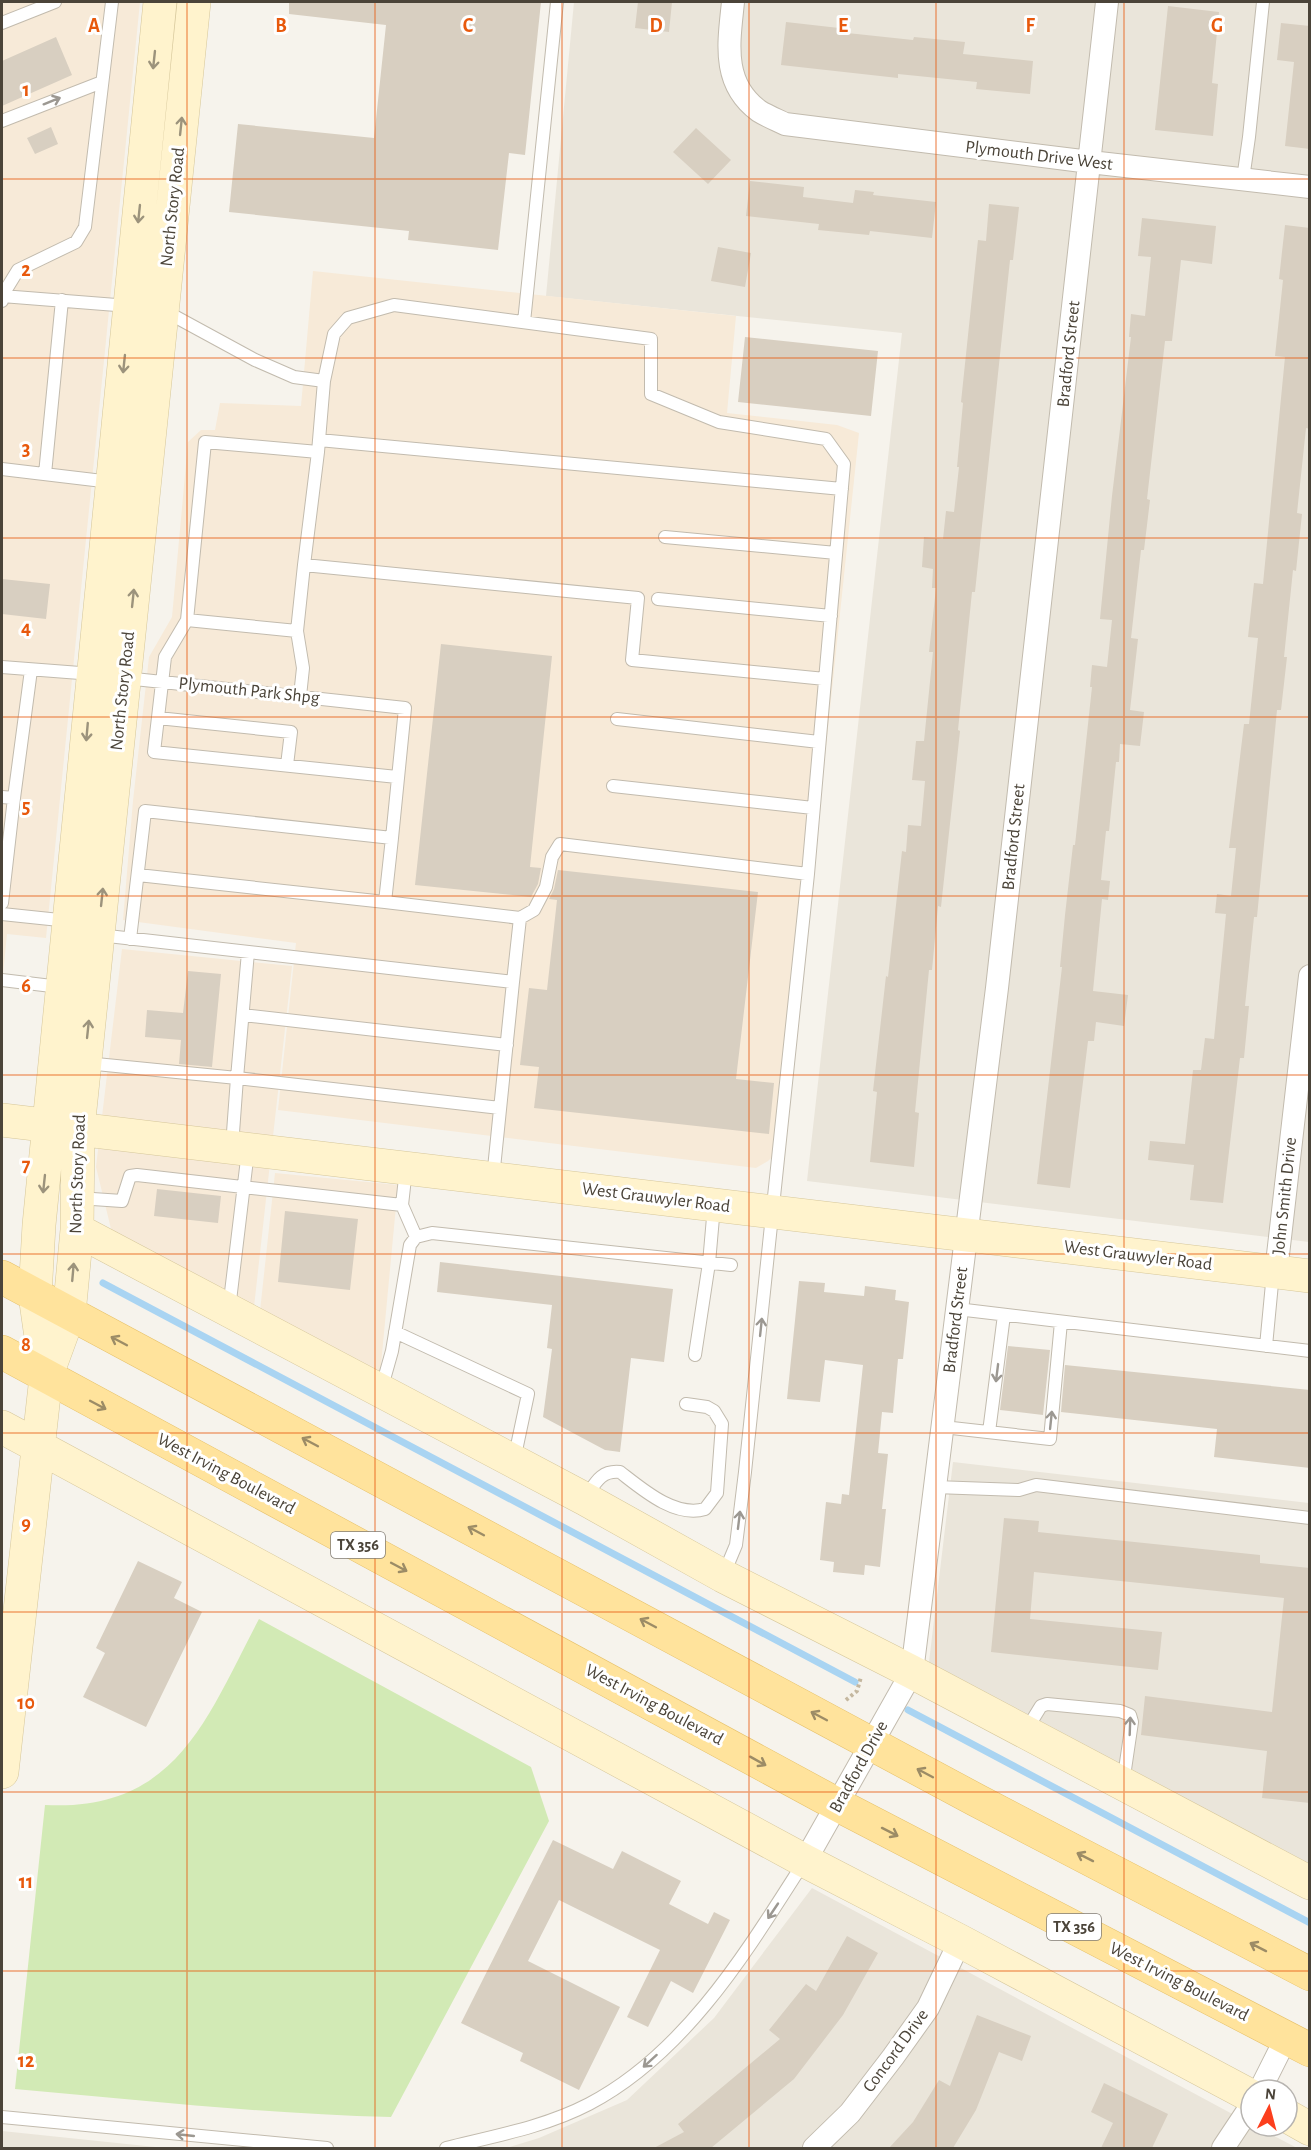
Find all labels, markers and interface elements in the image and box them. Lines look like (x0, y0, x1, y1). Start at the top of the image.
text: A (88, 16, 100, 36)
text: B (275, 16, 287, 36)
text: C (463, 16, 474, 36)
text: D (649, 16, 663, 36)
text: E (838, 16, 848, 36)
text: F (1025, 16, 1035, 36)
text: G (1211, 16, 1223, 36)
one-way arrow (148, 49, 159, 69)
text: 1 (22, 80, 30, 100)
one-way arrow (42, 95, 61, 106)
one-way arrow (176, 116, 187, 136)
street label: Plymouth Drive West (964, 138, 1114, 174)
street label: North Story Road (158, 147, 188, 267)
one-way arrow (133, 204, 144, 224)
text: 2 (21, 260, 31, 280)
street label: Bradford Street (1054, 300, 1084, 408)
one-way arrow (118, 353, 129, 373)
text: 3 (22, 439, 30, 459)
one-way arrow (127, 589, 138, 609)
text: 4 (21, 618, 31, 638)
street label: North Story Road (108, 631, 138, 751)
street label: Plymouth Park Shpg (178, 675, 321, 707)
one-way arrow (81, 722, 92, 741)
street label: Bradford Street (999, 783, 1029, 891)
text: 5 (22, 797, 30, 817)
one-way arrow (97, 888, 108, 907)
text: 6 (21, 976, 31, 996)
one-way arrow (83, 1020, 94, 1039)
street label: North Story Road (67, 1114, 89, 1234)
street label: John Smith Drive (1270, 1136, 1300, 1256)
text: 7 (22, 1155, 31, 1175)
one-way arrow (38, 1173, 49, 1193)
street label: West Grauwyler Road (581, 1180, 731, 1216)
street label: West Grauwyler Road (1063, 1238, 1213, 1274)
one-way arrow (68, 1263, 79, 1283)
street label: Bradford Street (941, 1266, 971, 1374)
one-way arrow (756, 1317, 767, 1337)
text: 8 (21, 1335, 31, 1355)
one-way arrow (111, 1335, 129, 1346)
one-way arrow (991, 1363, 1002, 1382)
one-way arrow (89, 1399, 106, 1411)
one-way arrow (1046, 1411, 1057, 1431)
street label: West Irving Boulevard (154, 1430, 298, 1518)
one-way arrow (302, 1436, 320, 1447)
one-way arrow (734, 1511, 745, 1531)
text: 9 (21, 1514, 31, 1534)
one-way arrow (468, 1525, 485, 1537)
road number: TX 356 (331, 1532, 385, 1558)
one-way arrow (390, 1561, 407, 1573)
one-way arrow (639, 1617, 657, 1628)
street label: West Irving Boulevard (582, 1661, 726, 1749)
text: 10 (17, 1693, 35, 1713)
one-way arrow (811, 1710, 828, 1722)
one-way arrow (1124, 1717, 1136, 1736)
street label: Bradford Drive (826, 1718, 892, 1816)
one-way arrow (749, 1755, 766, 1767)
one-way arrow (916, 1767, 934, 1778)
one-way arrow (881, 1826, 898, 1838)
one-way arrow (1076, 1851, 1094, 1862)
text: 11 (19, 1872, 33, 1892)
one-way arrow (767, 1902, 779, 1918)
road number: TX 356 (1047, 1914, 1101, 1940)
street label: West Irving Boulevard (1107, 1939, 1251, 2025)
one-way arrow (1249, 1941, 1267, 1952)
street label: Concord Drive (860, 2006, 932, 2096)
text: 12 (18, 2051, 34, 2071)
one-way arrow (643, 2054, 658, 2068)
north arrow (1239, 2078, 1299, 2138)
text: N (1264, 2086, 1277, 2103)
one-way arrow (176, 2129, 196, 2140)

